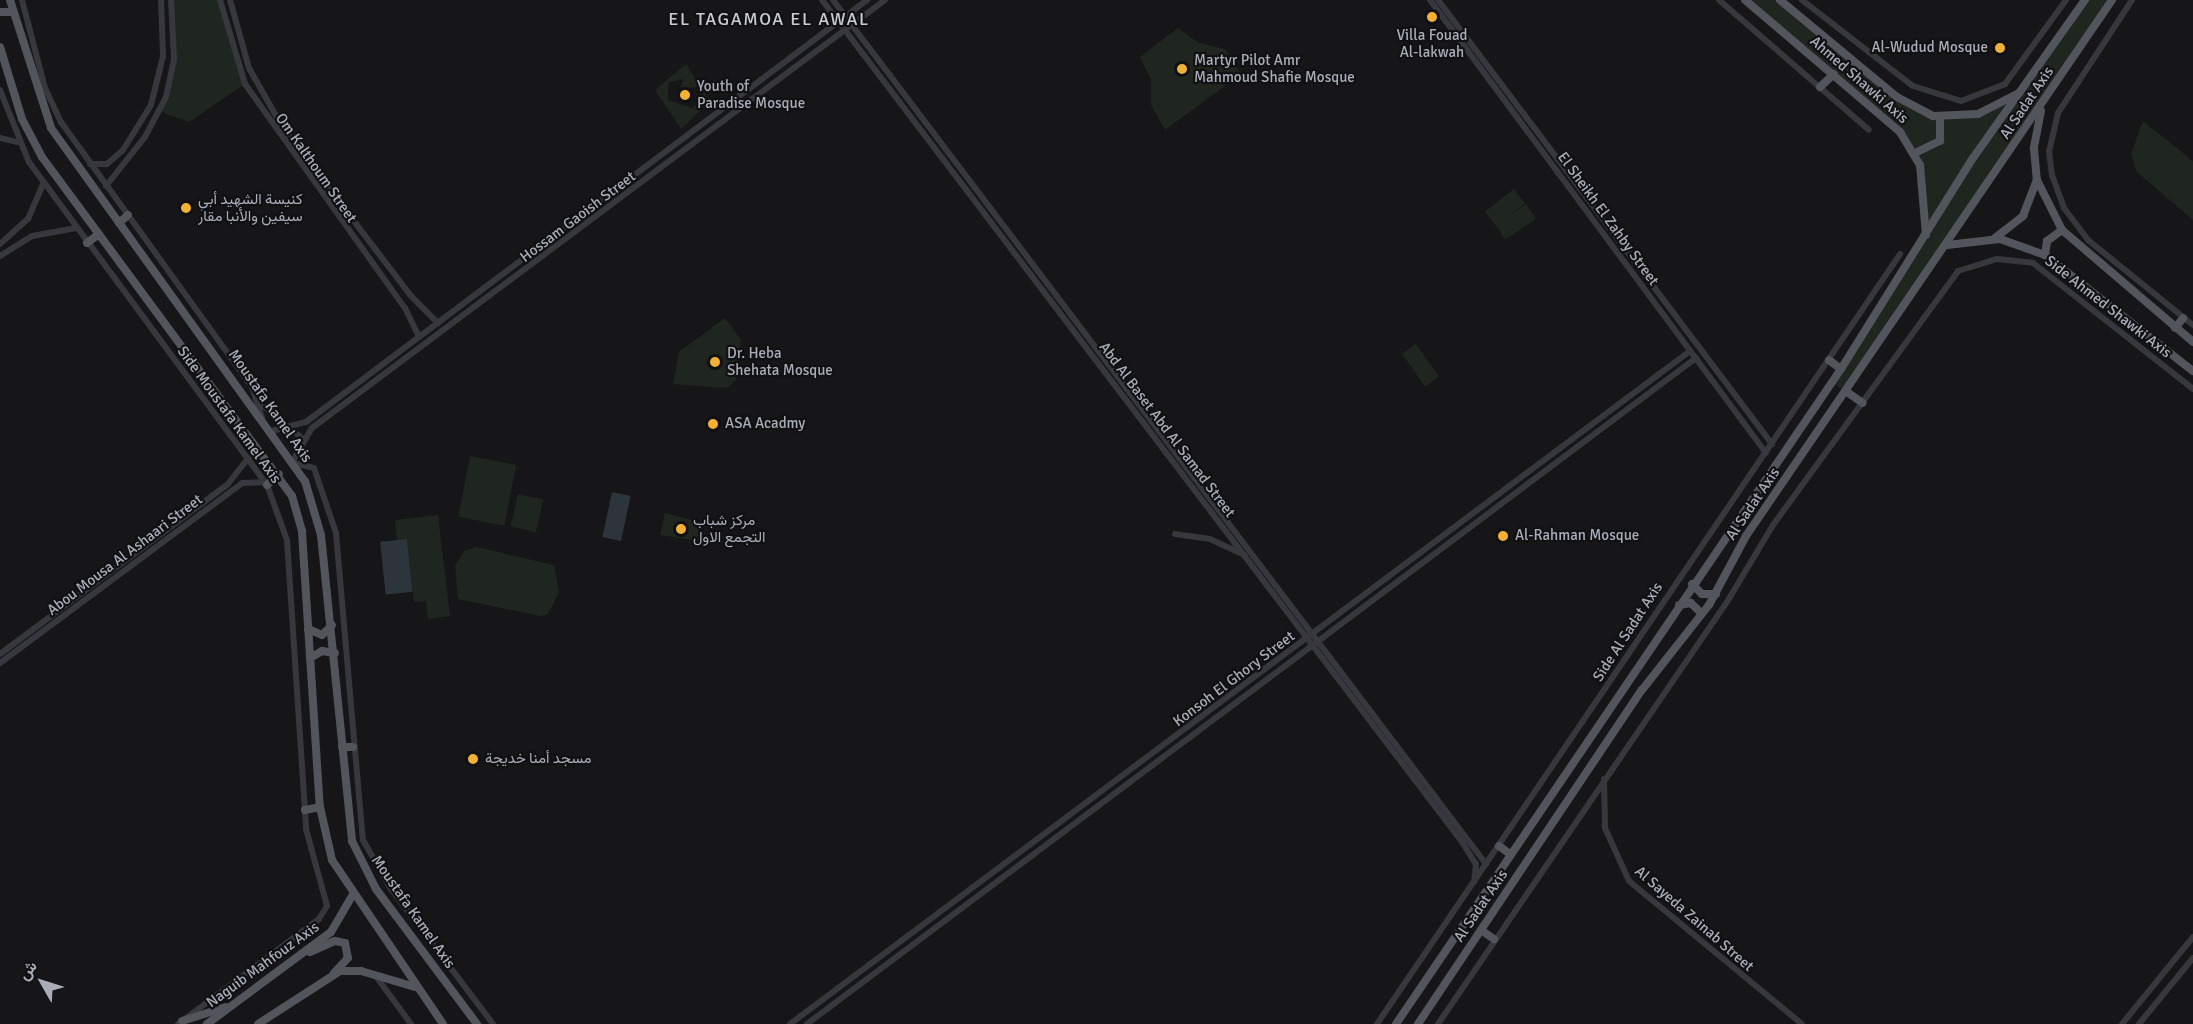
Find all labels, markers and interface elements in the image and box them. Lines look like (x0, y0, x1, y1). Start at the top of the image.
district label: EL TAGAMOA EL AWAL (668, 8, 870, 30)
marker: Villa Fouad Al-lakwah (1425, 10, 1439, 24)
place label: Villa Fouad Al-lakwah (1396, 26, 1468, 61)
street label: Ahmed Shawki Axis (1806, 32, 1912, 128)
place label: Al-Wudud Mosque (1872, 39, 1988, 57)
marker: Al-Wudud Mosque (1993, 41, 2007, 55)
place label: Martyr Pilot Amr Mahmoud Shafie Mosque (1194, 51, 1355, 86)
marker: Martyr Pilot Amr Mahmoud Shafie Mosque (1175, 62, 1189, 76)
street label: Al Sadat Axis (1996, 63, 2058, 143)
place label: Youth of Paradise Mosque (697, 77, 805, 112)
marker: Youth of Paradise Mosque (678, 88, 692, 102)
street label: Om Kalthoum Street (271, 110, 361, 226)
street label: El Sheikh El Zahby Street (1553, 149, 1663, 289)
street label: Hossam Gaoish Street (517, 168, 639, 266)
place label: كنيسة الشهيد أبي سيفين والأنبا مقار (198, 190, 303, 225)
marker: كنيسة الشهيد أبي سيفين والأنبا مقار (179, 201, 193, 215)
street label: Side Ahmed Shawki Axis (2041, 252, 2175, 362)
street label: Abd Al Baset Abd Al Samad Street (1095, 339, 1239, 521)
street label: Side Moustafa Kamel Axis (173, 343, 285, 487)
place label: Dr. Heba Shehata Mosque (727, 344, 833, 379)
street label: Moustafa Kamel Axis (224, 346, 316, 466)
marker: Dr. Heba Shehata Mosque (708, 355, 722, 369)
place label: ASA Acadmy (725, 415, 805, 433)
marker: ASA Acadmy (706, 417, 720, 431)
street label: Al Sadat Axis (1722, 464, 1784, 544)
street label: Abou Mousa Al Ashaari Street (44, 491, 206, 619)
place label: مركز شباب التجمع الاول (693, 511, 766, 546)
marker: مركز شباب التجمع الاول (674, 522, 688, 536)
place label: Al-Rahman Mosque (1515, 527, 1639, 545)
marker: Al-Rahman Mosque (1496, 529, 1510, 543)
street label: Side Al Sadat Axis (1589, 579, 1667, 685)
street label: Konsoh El Ghory Street (1170, 627, 1298, 731)
place label: مسجد أمنا خديجة (485, 750, 592, 768)
marker: مسجد أمنا خديجة (466, 752, 480, 766)
street label: Moustafa Kamel Axis (367, 852, 459, 972)
street label: Al Sayeda Zainab Street (1631, 862, 1757, 976)
street label: Al Sadat Axis (1450, 866, 1512, 946)
street label: Naguib Mahfouz Axis (203, 918, 323, 1012)
north arrow (12, 952, 72, 1012)
text: ش (14, 957, 42, 984)

